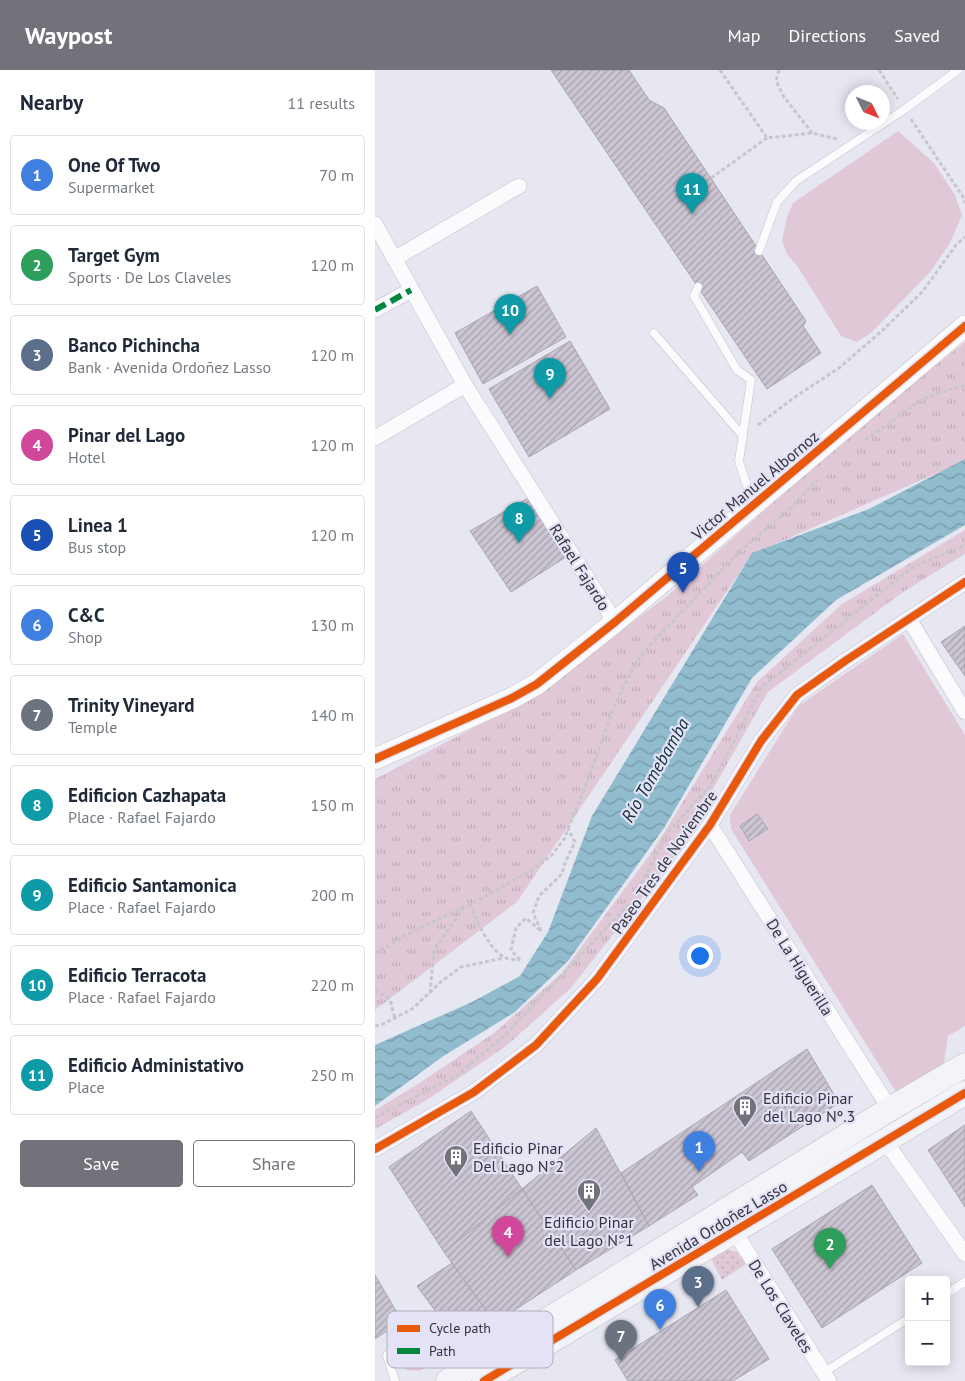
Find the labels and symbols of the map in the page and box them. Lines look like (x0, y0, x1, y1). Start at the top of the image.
north arrow (845, 85, 890, 130)
pin: 11 (676, 173, 708, 214)
pin: 10 (494, 294, 526, 335)
pin: 9 (534, 358, 566, 399)
street label: Victor Manuel Albornoz (687, 426, 823, 545)
pin: 8 (503, 502, 535, 543)
street label: Rafael Fajardo (545, 520, 615, 614)
pin: 5 (667, 552, 699, 593)
water label: Río Tomebamba (616, 714, 694, 826)
street label: Paseo Tres de Noviembre (607, 786, 721, 938)
street label: De La Higuerilla (762, 915, 838, 1019)
your location (687, 943, 713, 969)
place label: Edificio Pinar del Lago Nº.3 (763, 1088, 855, 1126)
building icon: Edificio Pinar del Lago Nº.3 (732, 1094, 758, 1128)
pin: 1 (683, 1131, 715, 1172)
place label: Edificio Pinar Del Lago N°2 (473, 1138, 564, 1176)
building icon: Edificio Pinar Del Lago N°2 (443, 1144, 469, 1178)
street label: Avenida Ordoñez Lasso (645, 1176, 791, 1274)
building icon: Edificio Pinar del Lago N°1 (576, 1178, 602, 1212)
place label: Edificio Pinar del Lago N°1 (544, 1212, 634, 1250)
pin: 4 (492, 1216, 524, 1257)
pin: 2 (814, 1228, 846, 1269)
street label: De Los Claveles (744, 1255, 818, 1357)
pin: 3 (682, 1266, 714, 1307)
pin: 6 (644, 1289, 676, 1330)
legend (387, 1311, 553, 1368)
text: Cycle path (429, 1319, 491, 1337)
pin: 7 (605, 1320, 637, 1361)
text: Path (429, 1342, 456, 1360)

